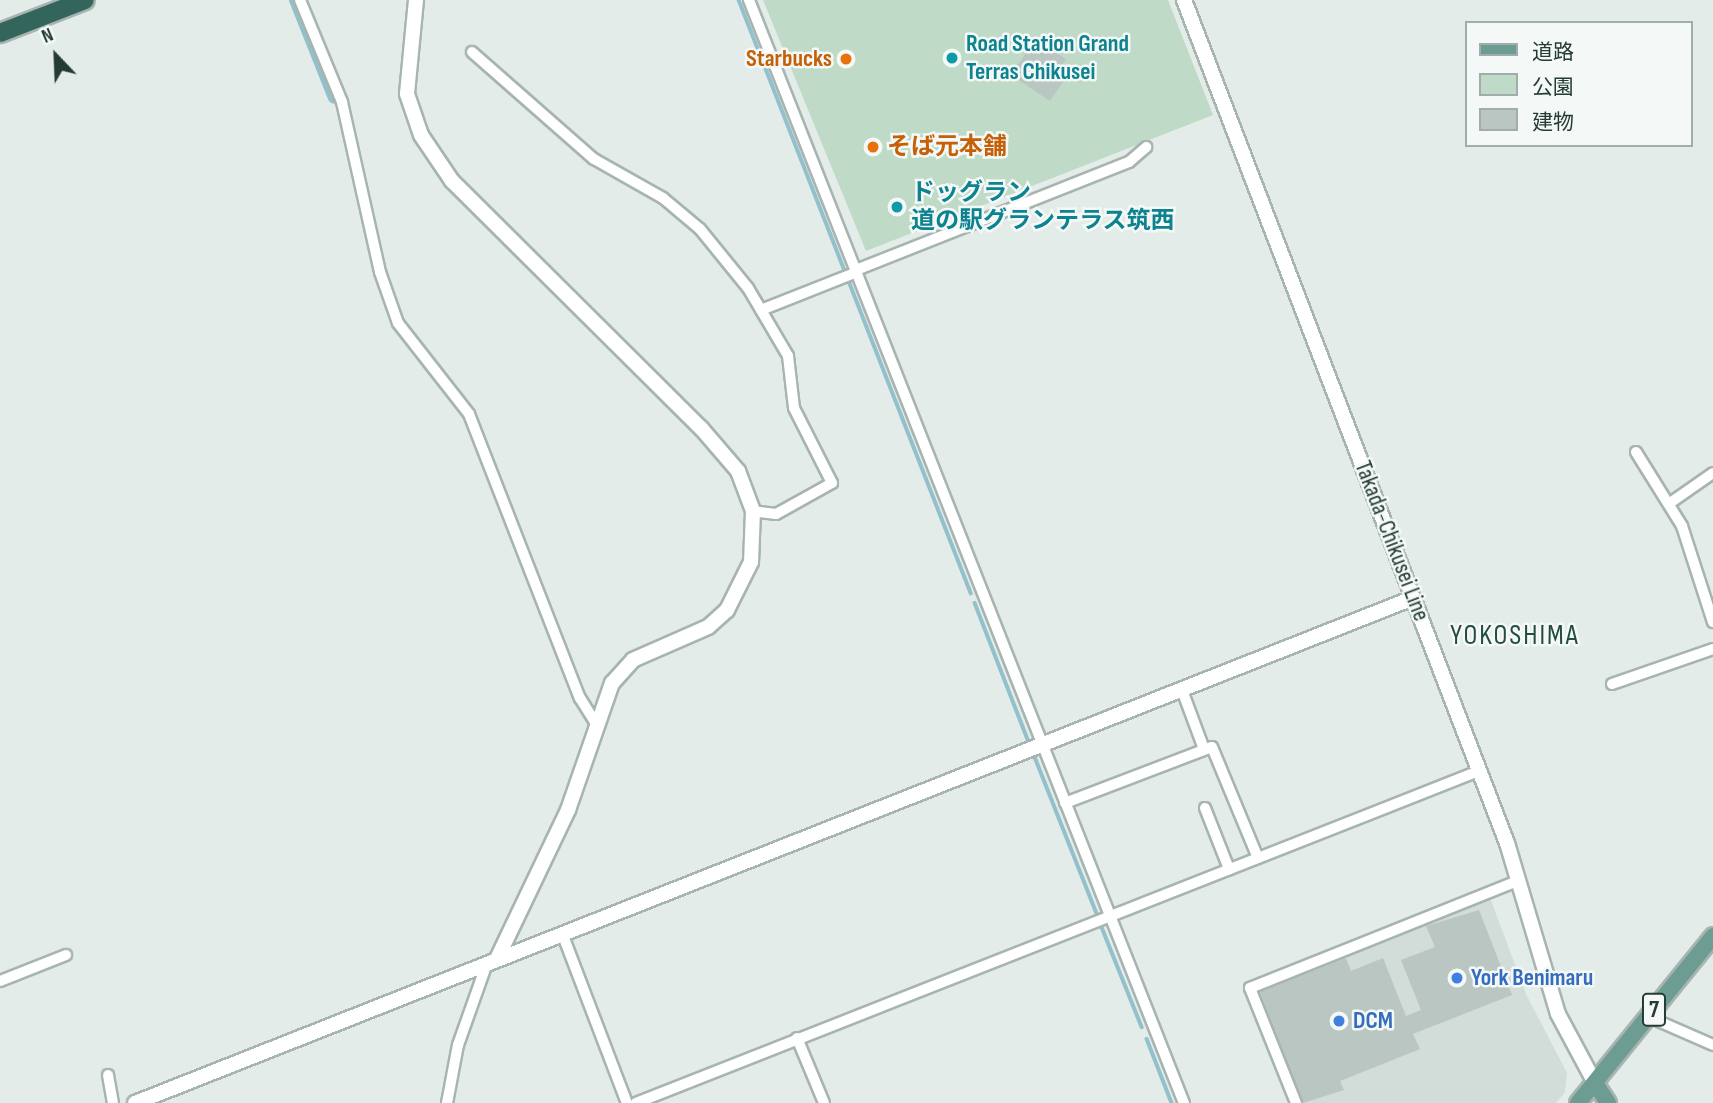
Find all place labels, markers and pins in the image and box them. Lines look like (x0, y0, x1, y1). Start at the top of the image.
place label: Road Station Grand Terras Chikusei (966, 30, 1129, 86)
place label: Starbucks (746, 45, 832, 73)
marker: Road Station Grand Terras Chikusei (944, 50, 960, 66)
marker: Starbucks (838, 51, 854, 67)
place label: そば元本舗 (887, 133, 1007, 161)
marker: そば元本舗 (865, 139, 881, 155)
place label: ドッグラン 道の駅グランテラス筑西 (911, 179, 1175, 235)
marker: ドッグラン 道の駅グランテラス筑西 (889, 199, 905, 215)
place label: York Benimaru (1471, 964, 1593, 992)
marker: York Benimaru (1449, 970, 1465, 986)
place label: DCM (1353, 1007, 1393, 1035)
marker: DCM (1331, 1013, 1347, 1029)

